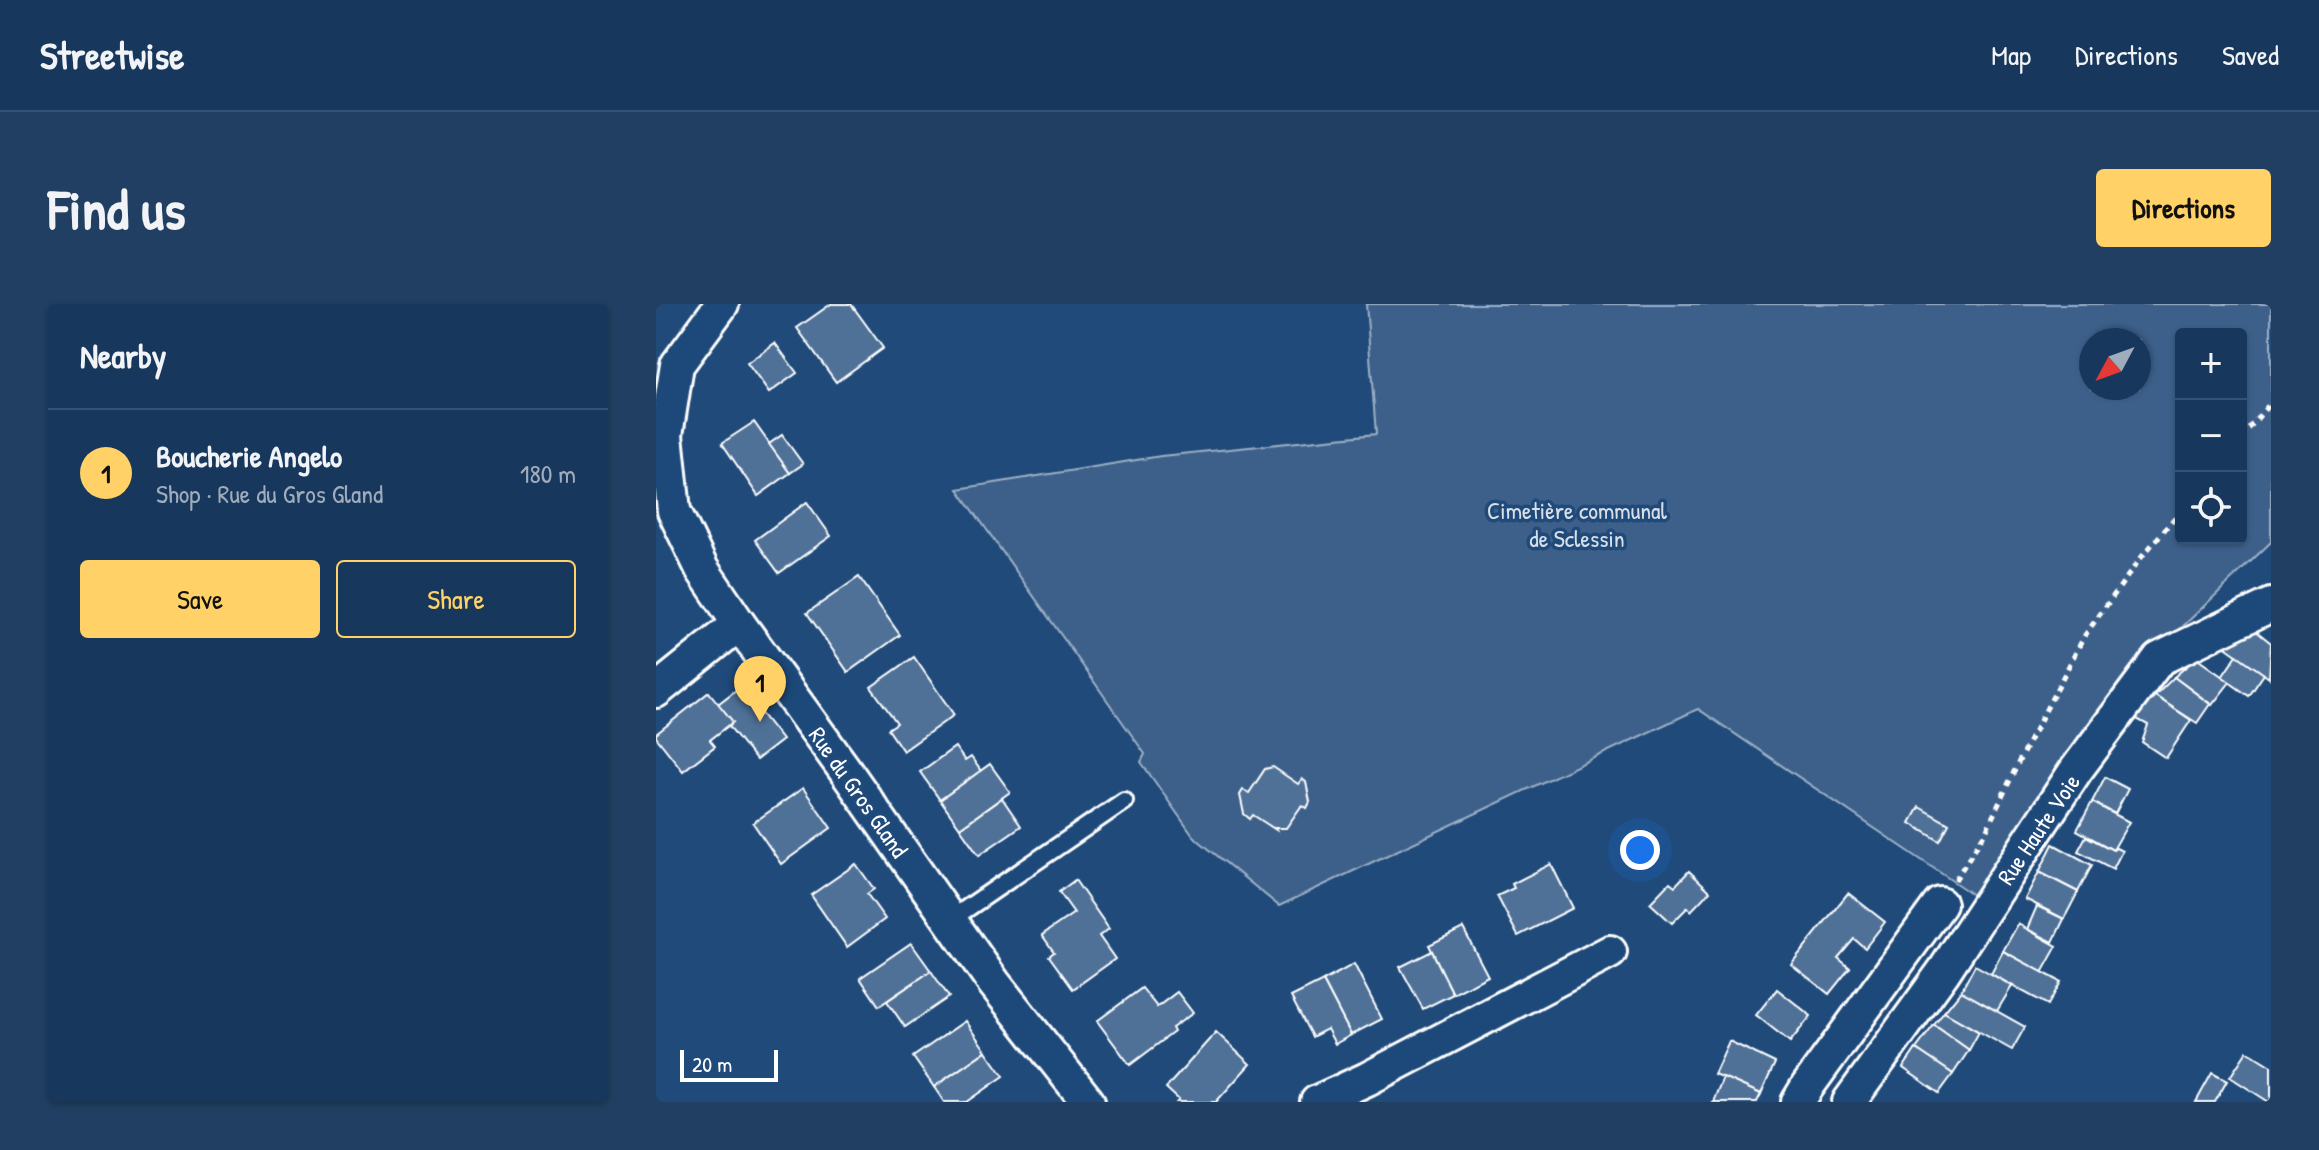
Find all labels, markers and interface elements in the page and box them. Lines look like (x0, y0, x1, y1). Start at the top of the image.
text: Streetwise (40, 29, 184, 81)
text: Map (1991, 36, 2031, 74)
text: Directions (2075, 36, 2178, 74)
text: Saved (2222, 36, 2279, 74)
button: Directions (2096, 169, 2271, 247)
text: Find us (48, 171, 186, 246)
north arrow (2079, 328, 2151, 400)
map controls (2175, 328, 2247, 544)
button: + (2175, 328, 2247, 400)
text: Nearby (80, 333, 166, 379)
button: − (2175, 400, 2247, 472)
text: Boucherie Angelo (156, 436, 342, 476)
text: 1 (101, 456, 111, 491)
text: 180 m (520, 456, 576, 491)
button: locate (2175, 472, 2247, 544)
text: Shop · Rue du Gros Gland (156, 476, 383, 511)
park label: Cimetière communal de Sclessin (1487, 494, 1667, 554)
button: Save (80, 560, 320, 638)
button: Share (336, 560, 576, 638)
pin: 1 (734, 656, 786, 722)
street label: Rue du Gros Gland (802, 720, 916, 864)
street label: Rue Haute Voie (1989, 767, 2087, 891)
your location (1620, 830, 1660, 870)
scale bar (680, 1046, 778, 1082)
text: 20 m (692, 1049, 732, 1079)

